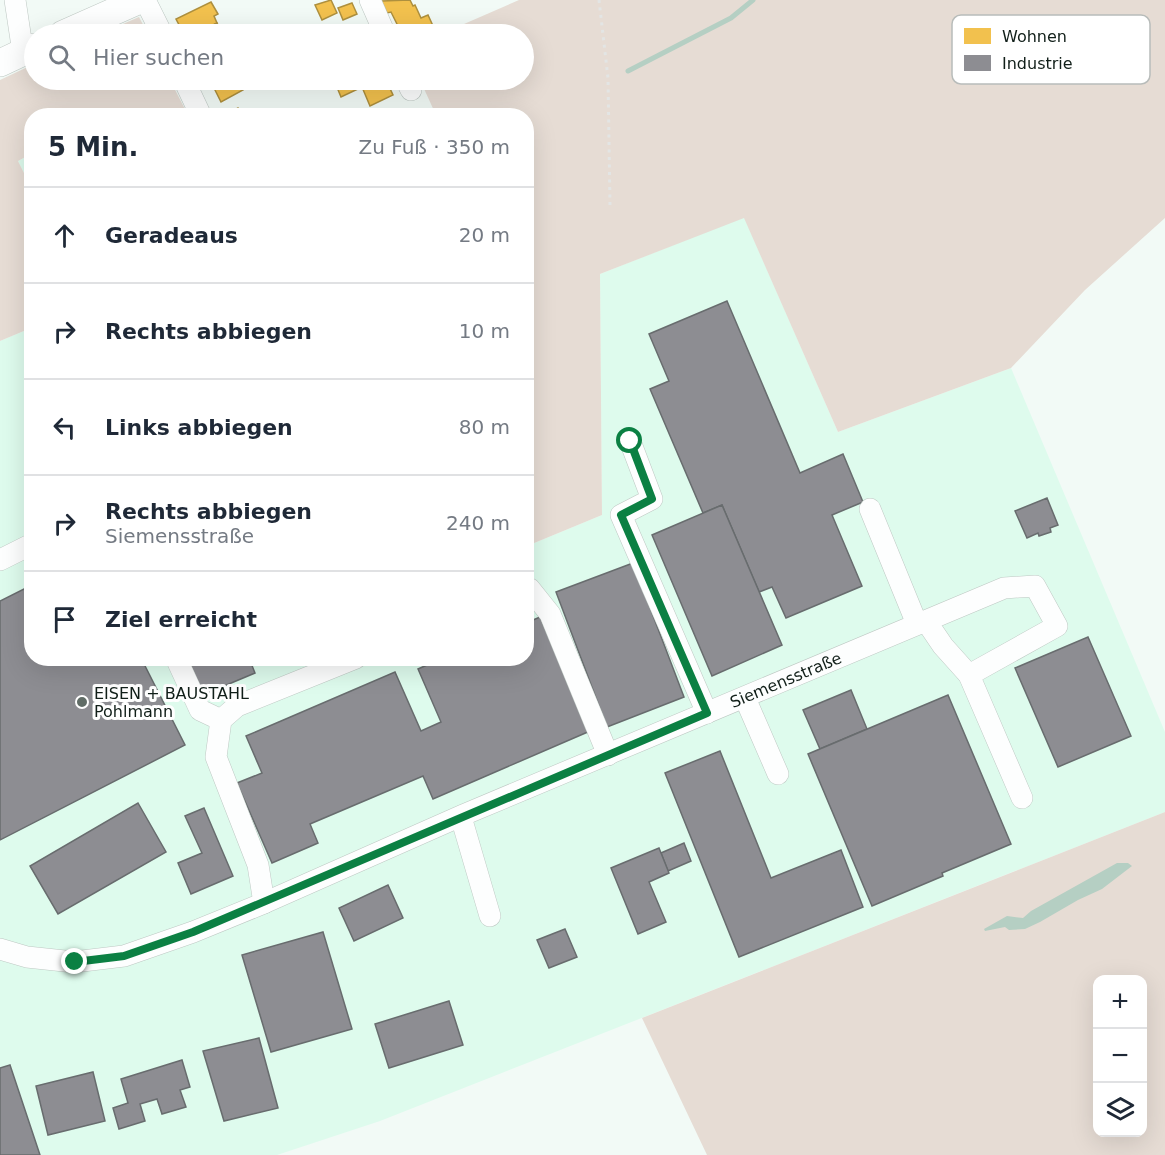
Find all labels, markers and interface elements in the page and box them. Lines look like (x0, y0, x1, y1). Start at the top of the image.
legend (952, 15, 1150, 84)
search box (24, 24, 534, 90)
text: Wohnen (1002, 27, 1067, 46)
icon: search (45, 41, 78, 74)
text: Hier suchen (93, 45, 224, 70)
text: Industrie (1002, 54, 1073, 73)
text: 5 Min. (48, 132, 138, 162)
text: Zu Fuß · 350 m (358, 135, 510, 159)
icon: ahead (48, 219, 81, 252)
text: Geradeaus (105, 223, 238, 248)
text: 20 m (459, 223, 510, 247)
icon: right (48, 315, 81, 348)
text: Rechts abbiegen (105, 319, 312, 344)
text: 10 m (459, 319, 510, 343)
icon: left (48, 411, 81, 444)
text: Links abbiegen (105, 415, 293, 440)
text: 80 m (459, 415, 510, 439)
route start (616, 427, 642, 453)
text: Rechts abbiegen (105, 499, 312, 524)
icon: right (48, 507, 81, 540)
text: 240 m (446, 511, 510, 535)
text: Siemensstraße (105, 524, 254, 548)
icon: arrive (48, 603, 81, 636)
text: Ziel erreicht (105, 607, 257, 632)
street label: Siemensstraße (727, 648, 844, 711)
place label: EISEN + BAUSTAHL Pohlmann (94, 684, 249, 721)
marker: EISEN + BAUSTAHL Pohlmann (75, 695, 89, 709)
route end (61, 948, 87, 974)
map controls (1093, 975, 1147, 1137)
button: + (1093, 975, 1147, 1029)
button: − (1093, 1029, 1147, 1083)
button: layers (1093, 1083, 1147, 1137)

